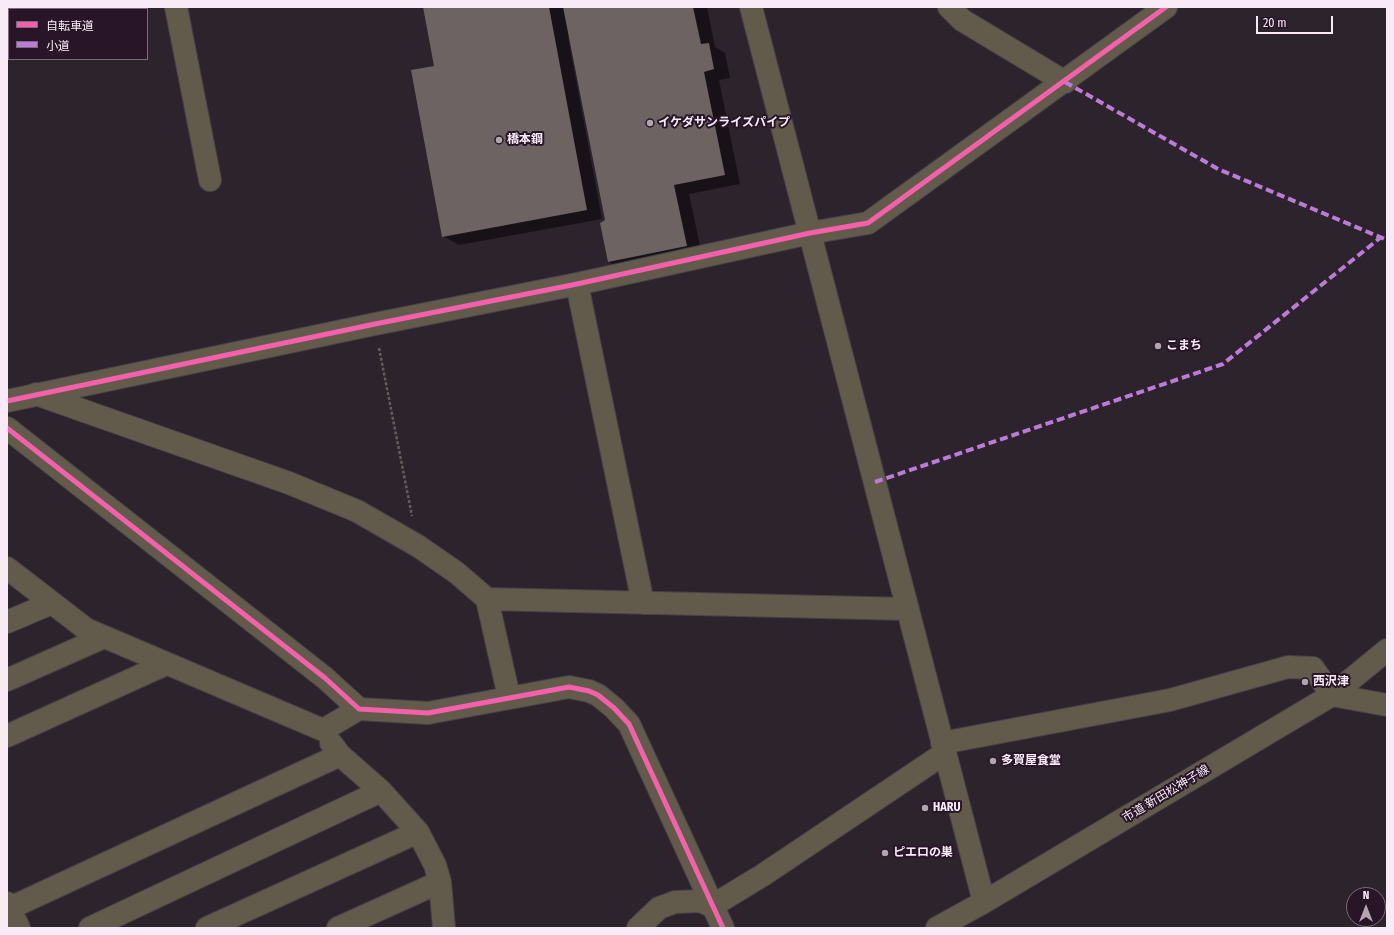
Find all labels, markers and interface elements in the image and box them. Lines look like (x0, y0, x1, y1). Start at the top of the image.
legend (8, 8, 148, 60)
scale bar (1258, 8, 1335, 34)
text: 20 m (1263, 16, 1287, 30)
text: 自転車道 (46, 19, 94, 33)
text: 小道 (46, 39, 70, 53)
place label: イケダサンライズパイプ (658, 116, 790, 130)
marker: イケダサンライズパイプ (645, 118, 655, 128)
place label: 橋本鋼 (507, 133, 543, 147)
marker: 橋本鋼 (494, 135, 504, 145)
place label: こまち (1166, 339, 1202, 353)
marker: こまち (1153, 341, 1163, 351)
place label: 西沢津 (1313, 675, 1349, 689)
marker: 西沢津 (1300, 677, 1310, 687)
place label: 多賀屋食堂 (1001, 754, 1061, 768)
marker: 多賀屋食堂 (988, 756, 998, 766)
street label: 市道 新田松神子線 (1120, 762, 1212, 826)
place label: HARU (933, 801, 960, 815)
marker: HARU (920, 803, 930, 813)
place label: ピエロの巣 (893, 846, 953, 860)
marker: ピエロの巣 (880, 848, 890, 858)
north arrow (1346, 887, 1386, 927)
text: N (1363, 889, 1369, 902)

